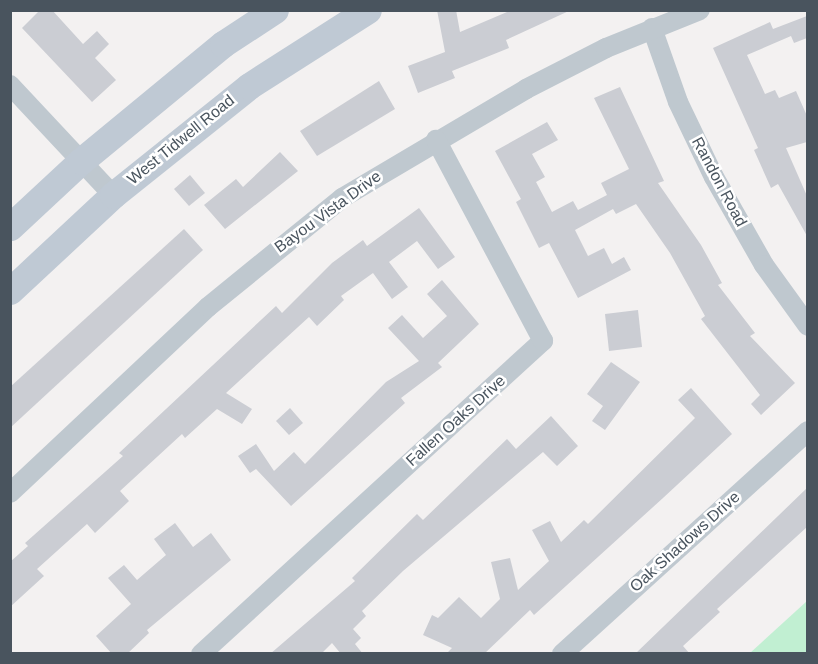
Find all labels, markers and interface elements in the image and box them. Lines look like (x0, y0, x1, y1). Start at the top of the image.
street label: West Tidwell Road (123, 91, 239, 189)
street label: Randon Road (687, 134, 751, 230)
street label: Bayou Vista Drive (271, 167, 385, 257)
street label: Fallen Oaks Drive (402, 371, 510, 471)
street label: Oak Shadows Drive (626, 488, 744, 596)

